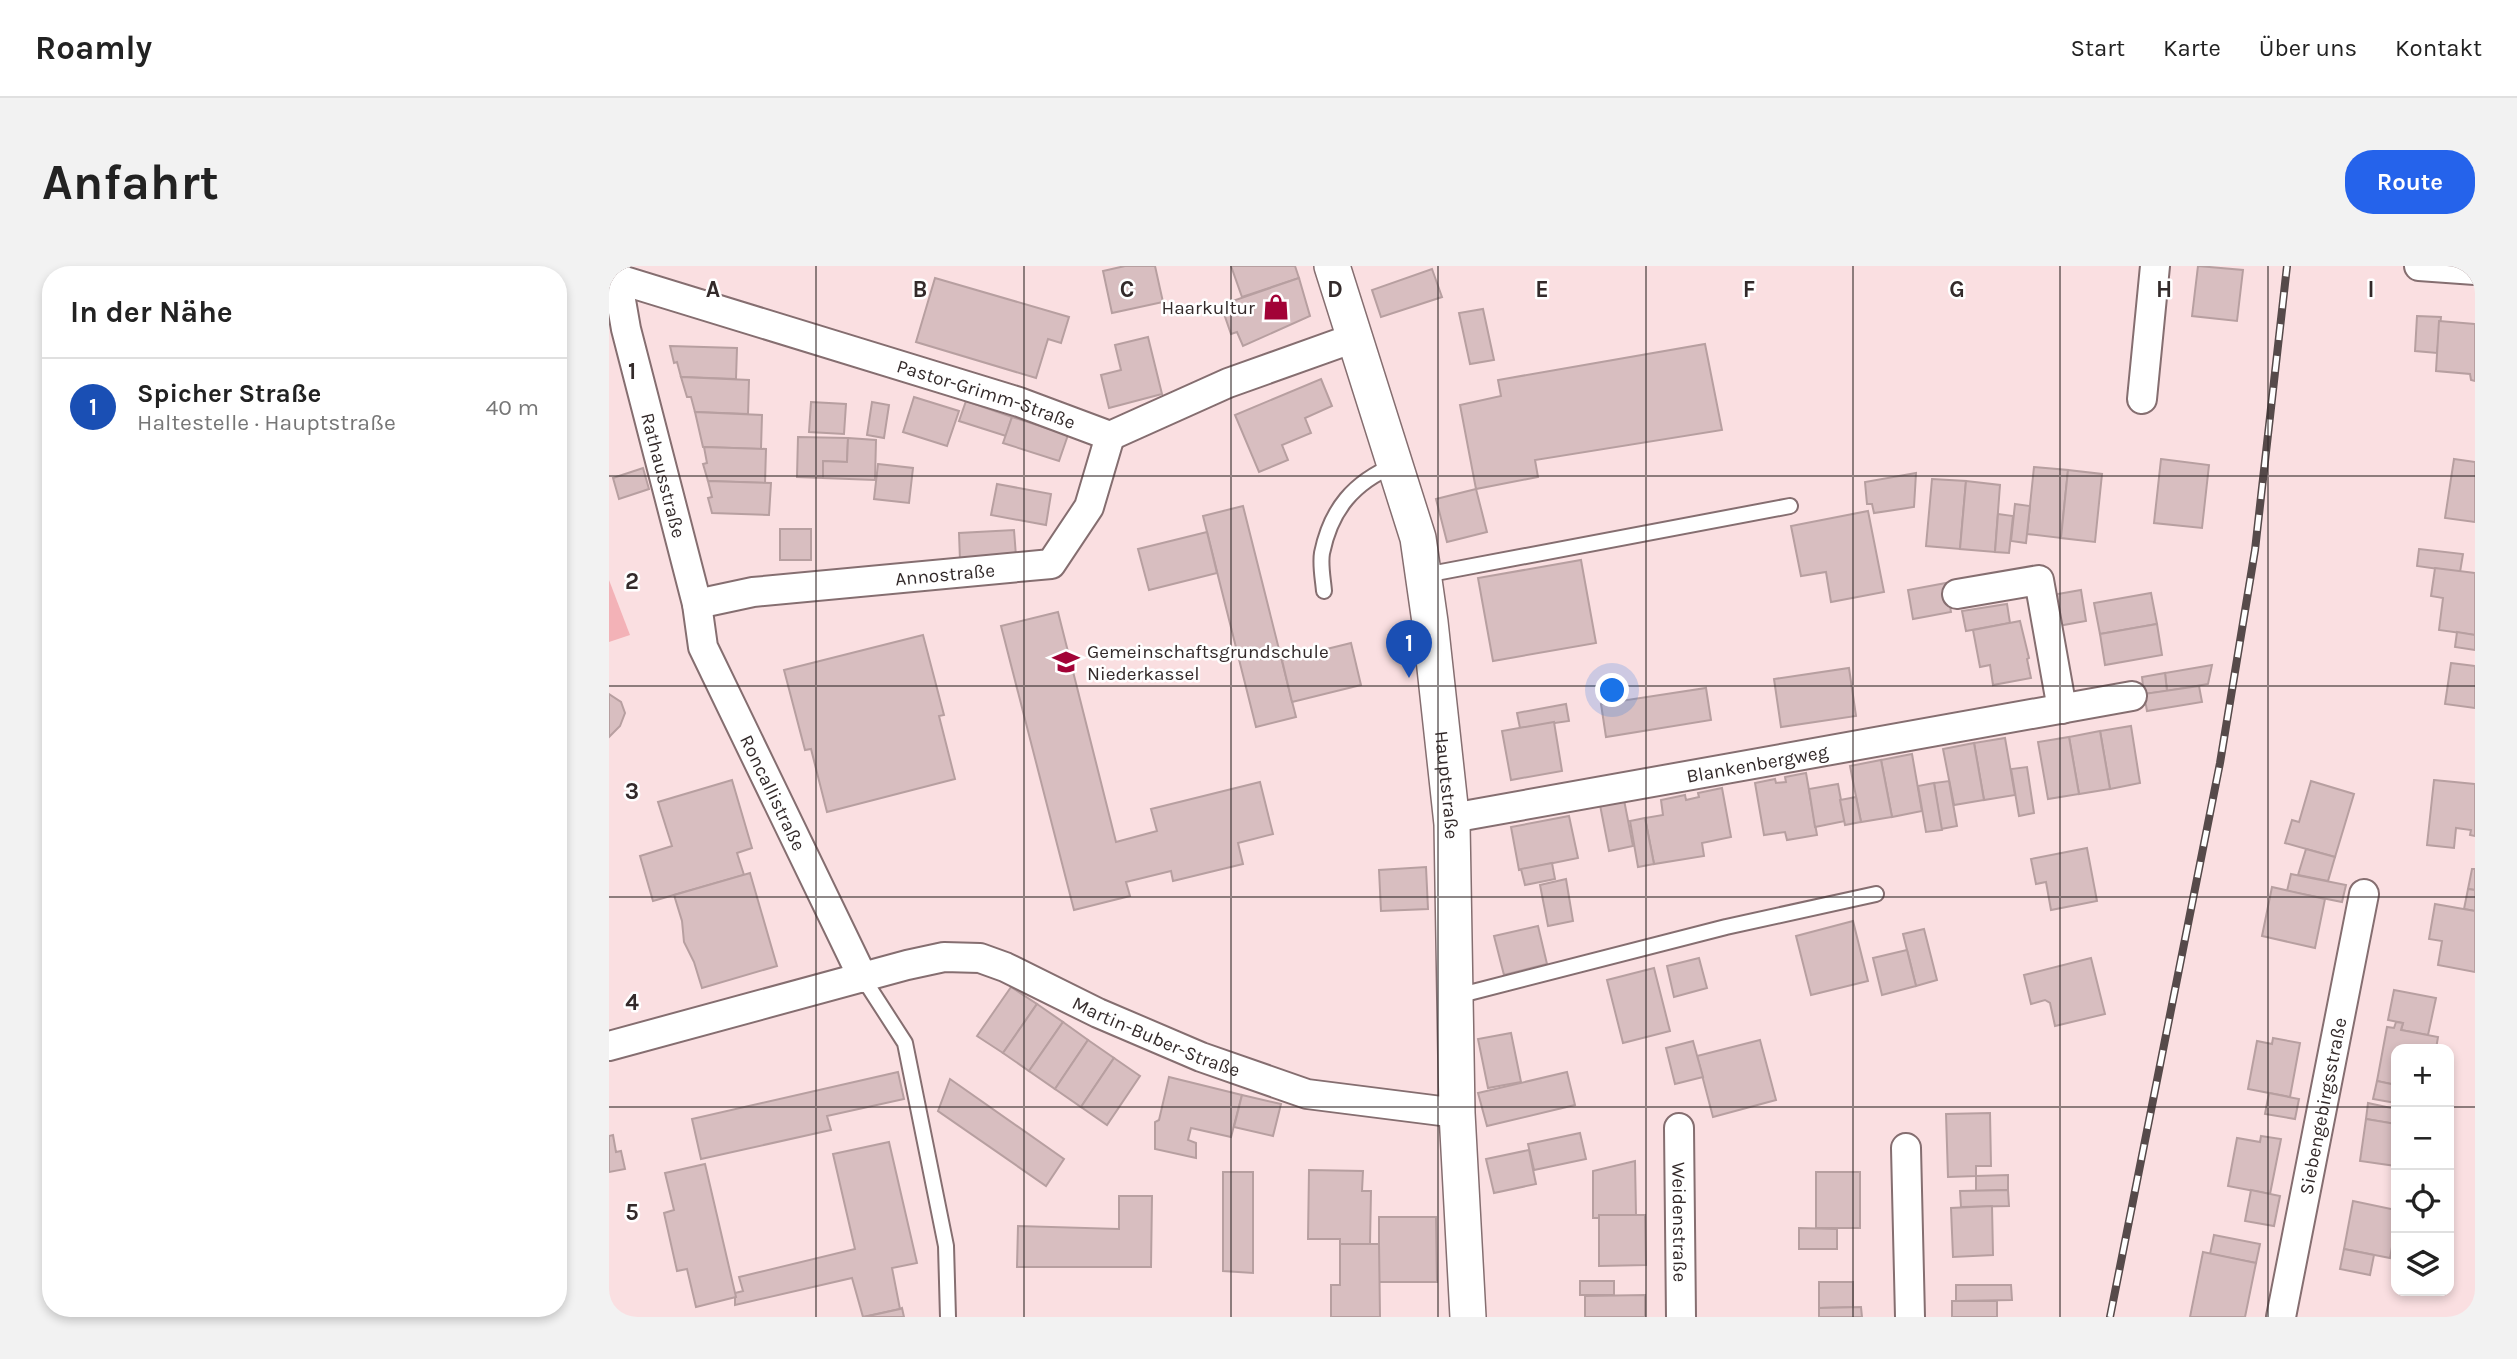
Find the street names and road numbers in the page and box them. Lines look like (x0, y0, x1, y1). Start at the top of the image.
street label: Pastor-Grimm-Straße (894, 355, 1078, 434)
street label: Rathausstraße (636, 410, 690, 541)
street label: Annostraße (894, 559, 996, 591)
street label: Hauptstraße (1430, 730, 1463, 839)
street label: Roncallistraße (735, 731, 810, 854)
street label: Blankenbergweg (1685, 741, 1830, 788)
street label: Martin-Buber-Straße (1069, 992, 1243, 1082)
street label: Siebengebirgsstraße (2295, 1016, 2352, 1197)
street label: Weidenstraße (1667, 1162, 1691, 1282)

